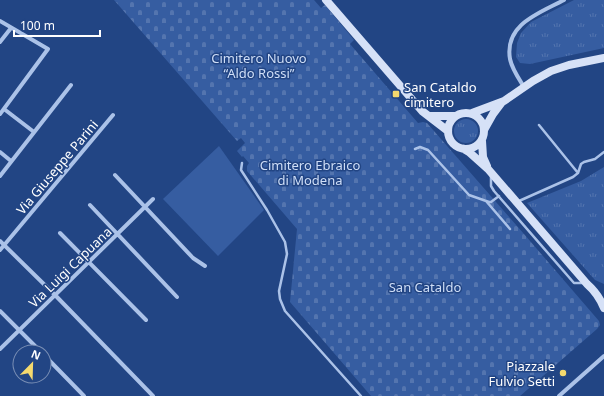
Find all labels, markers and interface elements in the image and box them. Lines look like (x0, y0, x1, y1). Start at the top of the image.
scale bar (14, 12, 100, 38)
text: 100 m (20, 17, 55, 34)
park label: Cimitero Nuovo “Aldo Rossi” (211, 49, 307, 82)
place label: San Cataldo cimitero (404, 78, 477, 111)
marker: San Cataldo cimitero (391, 89, 401, 99)
street label: Via Giuseppe Parini (12, 116, 102, 218)
park label: Cimitero Ebraico di Modena (260, 156, 360, 189)
street label: Via Luigi Capuana (25, 223, 115, 311)
park label: San Cataldo (389, 278, 461, 296)
north arrow (12, 344, 52, 384)
text: N (29, 346, 43, 363)
place label: Piazzale Fulvio Setti (488, 357, 555, 390)
marker: Piazzale Fulvio Setti (558, 368, 568, 378)

